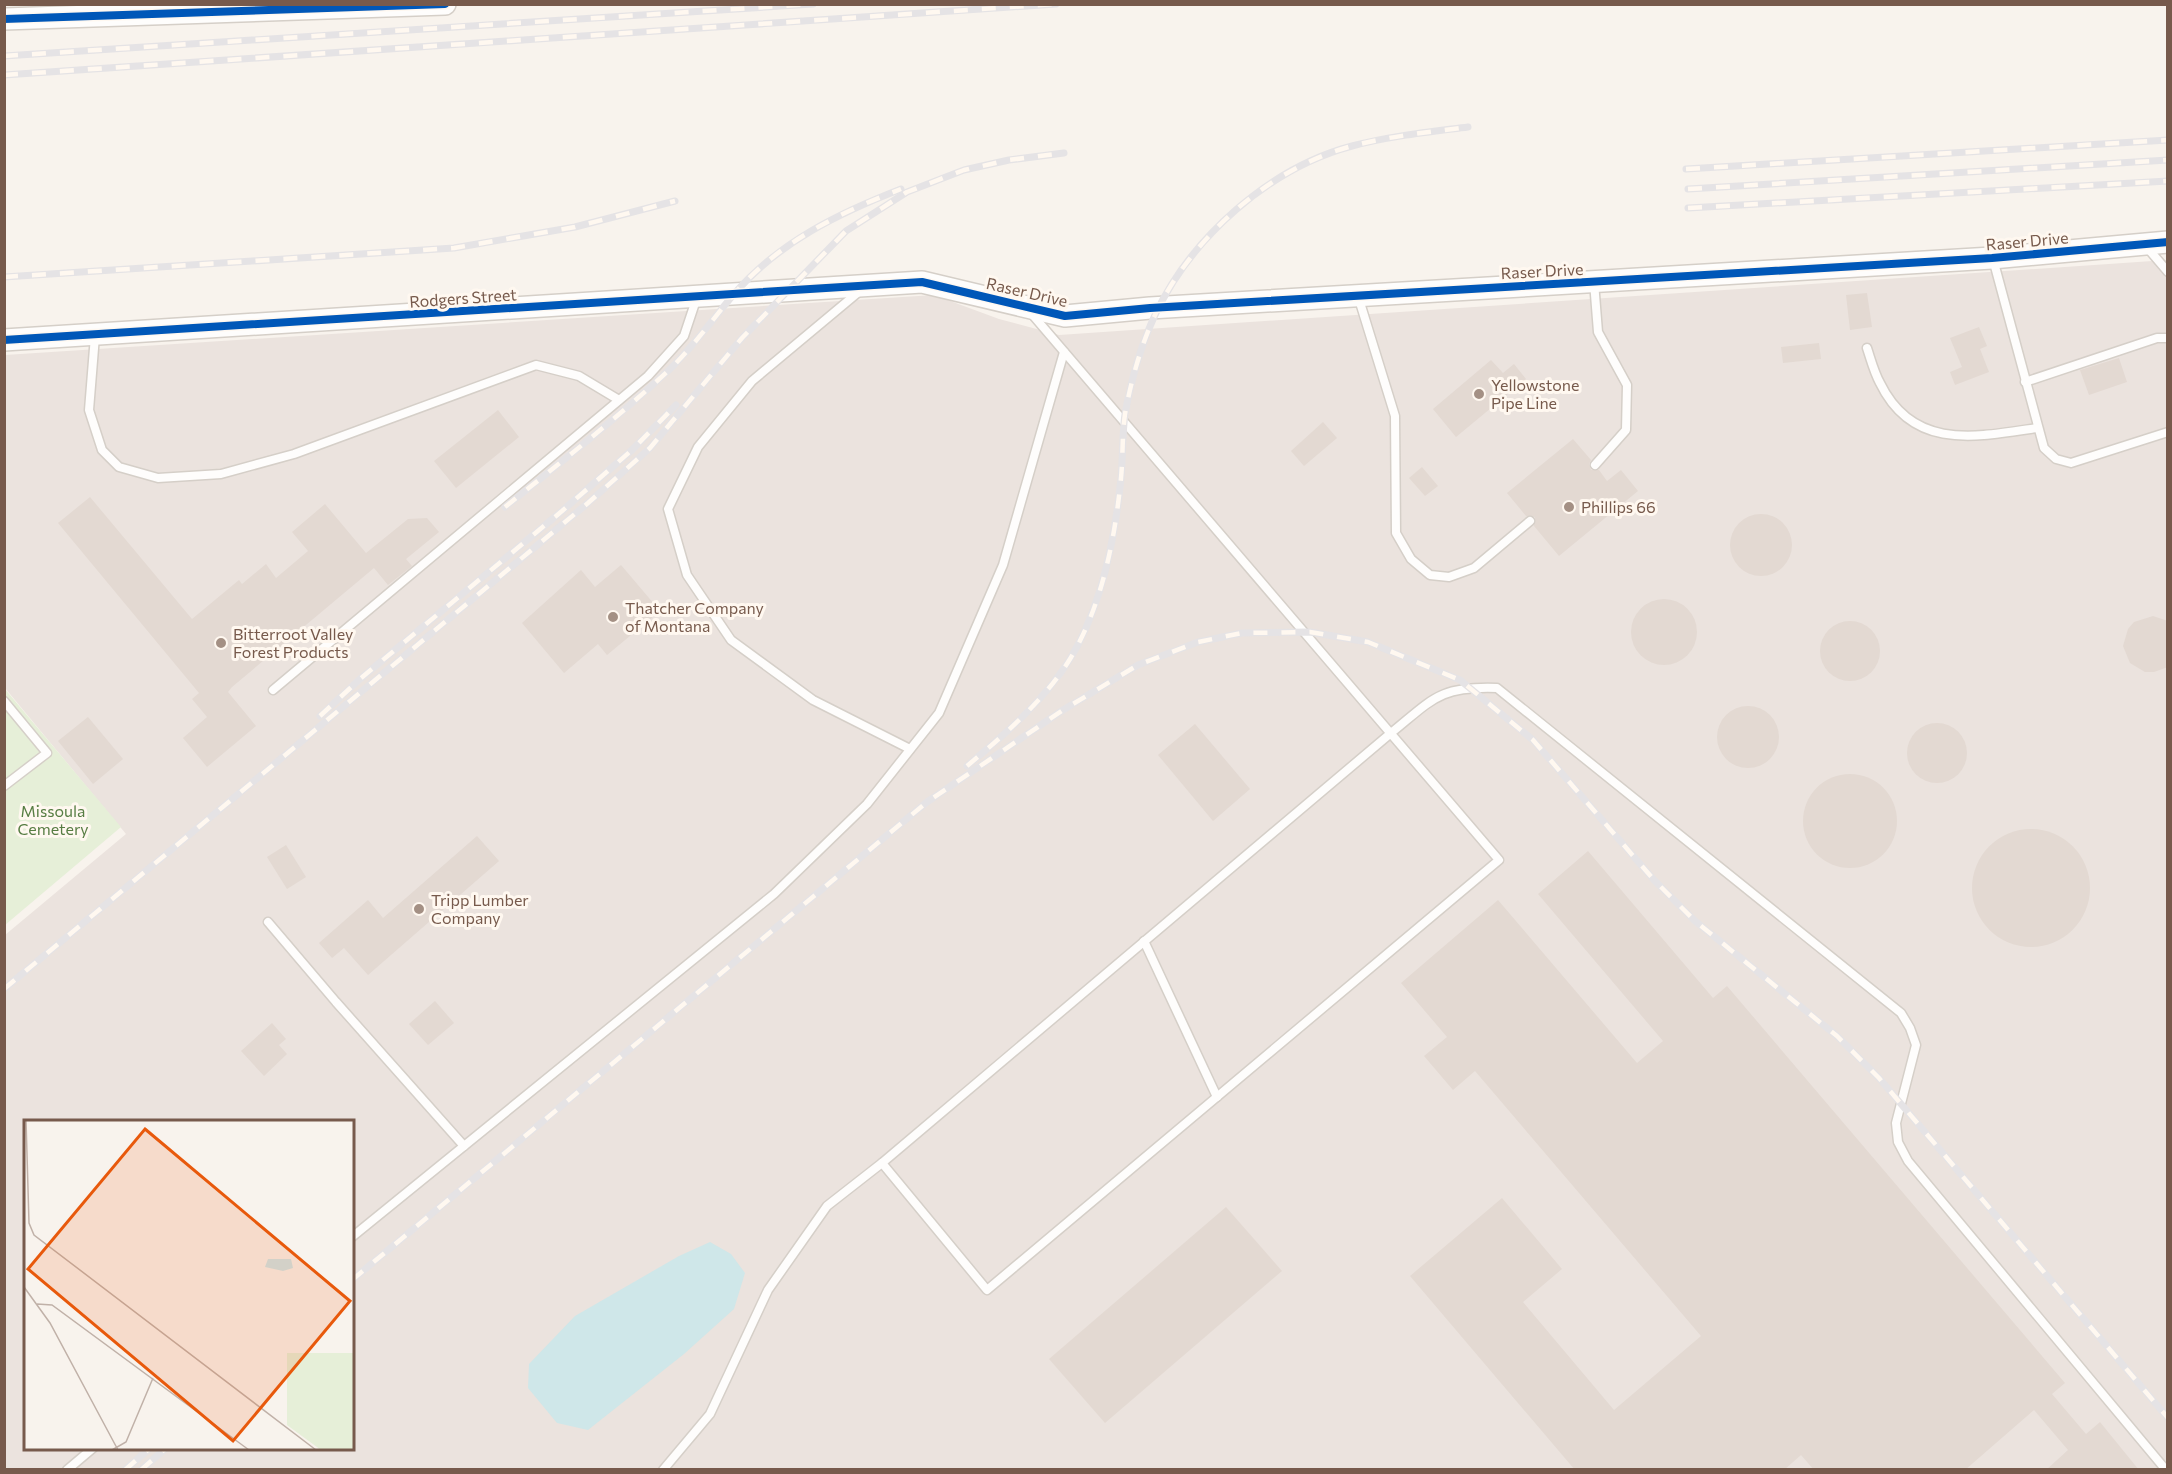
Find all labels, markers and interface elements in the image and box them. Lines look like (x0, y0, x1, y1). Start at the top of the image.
street label: Raser Drive (1985, 227, 2069, 254)
street label: Raser Drive (1500, 259, 1584, 282)
street label: Raser Drive (985, 273, 1070, 310)
street label: Rodgers Street (409, 284, 518, 311)
place label: Yellowstone Pipe Line (1491, 375, 1579, 412)
marker: Yellowstone Pipe Line (1472, 387, 1486, 401)
place label: Phillips 66 (1581, 497, 1656, 516)
marker: Phillips 66 (1562, 500, 1576, 514)
place label: Thatcher Company of Montana (625, 598, 764, 635)
marker: Thatcher Company of Montana (606, 610, 620, 624)
place label: Bitterroot Valley Forest Products (233, 624, 353, 661)
marker: Bitterroot Valley Forest Products (214, 636, 228, 650)
park label: Missoula Cemetery (17, 801, 89, 838)
place label: Tripp Lumber Company (431, 890, 529, 927)
marker: Tripp Lumber Company (412, 902, 426, 916)
inset map (24, 1120, 354, 1450)

